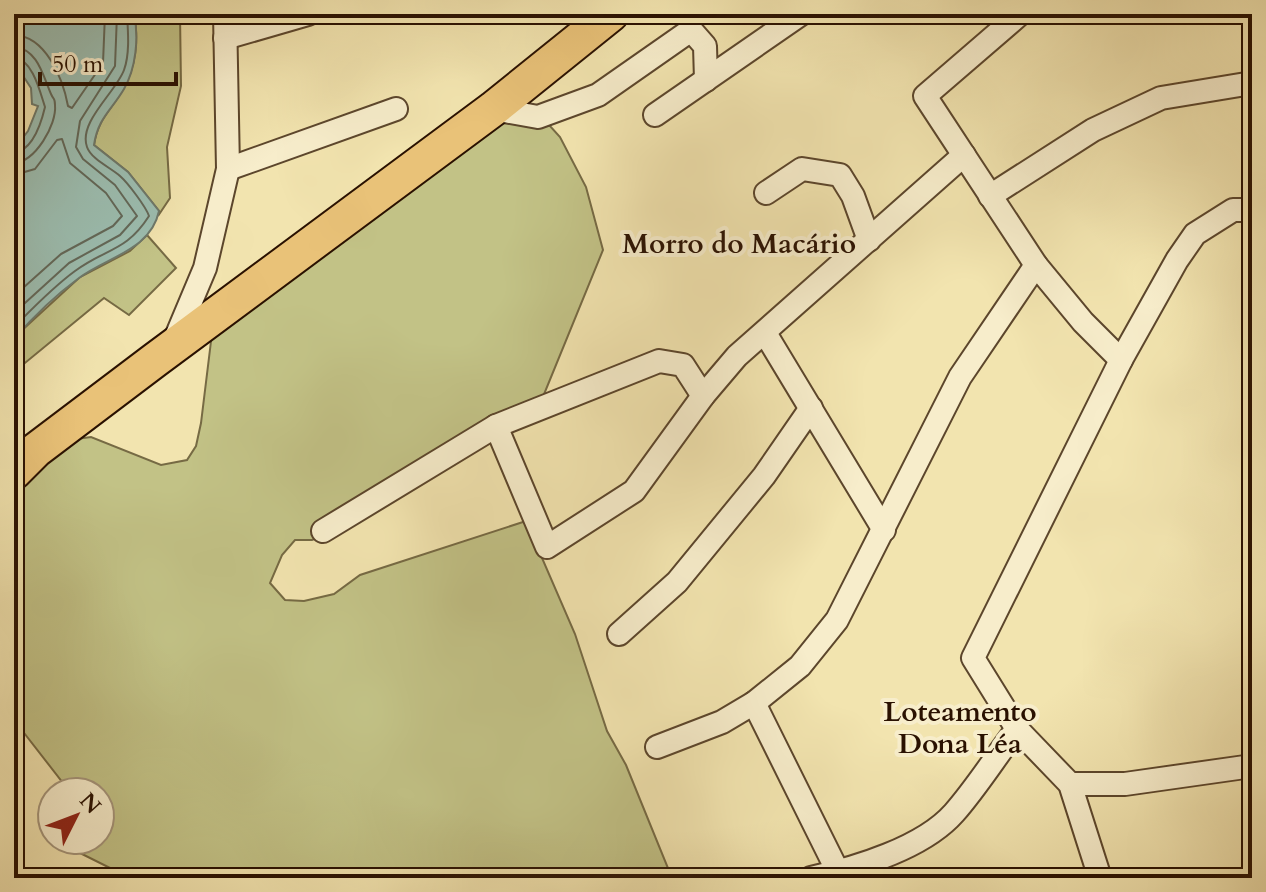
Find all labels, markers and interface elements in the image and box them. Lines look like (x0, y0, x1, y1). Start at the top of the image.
scale bar (40, 36, 176, 86)
text: 50 m (52, 48, 104, 81)
district label: Morro do Macário (622, 225, 856, 263)
district label: Loteamento Dona Léa (883, 693, 1037, 763)
north arrow (36, 776, 116, 856)
text: N (73, 786, 108, 820)

